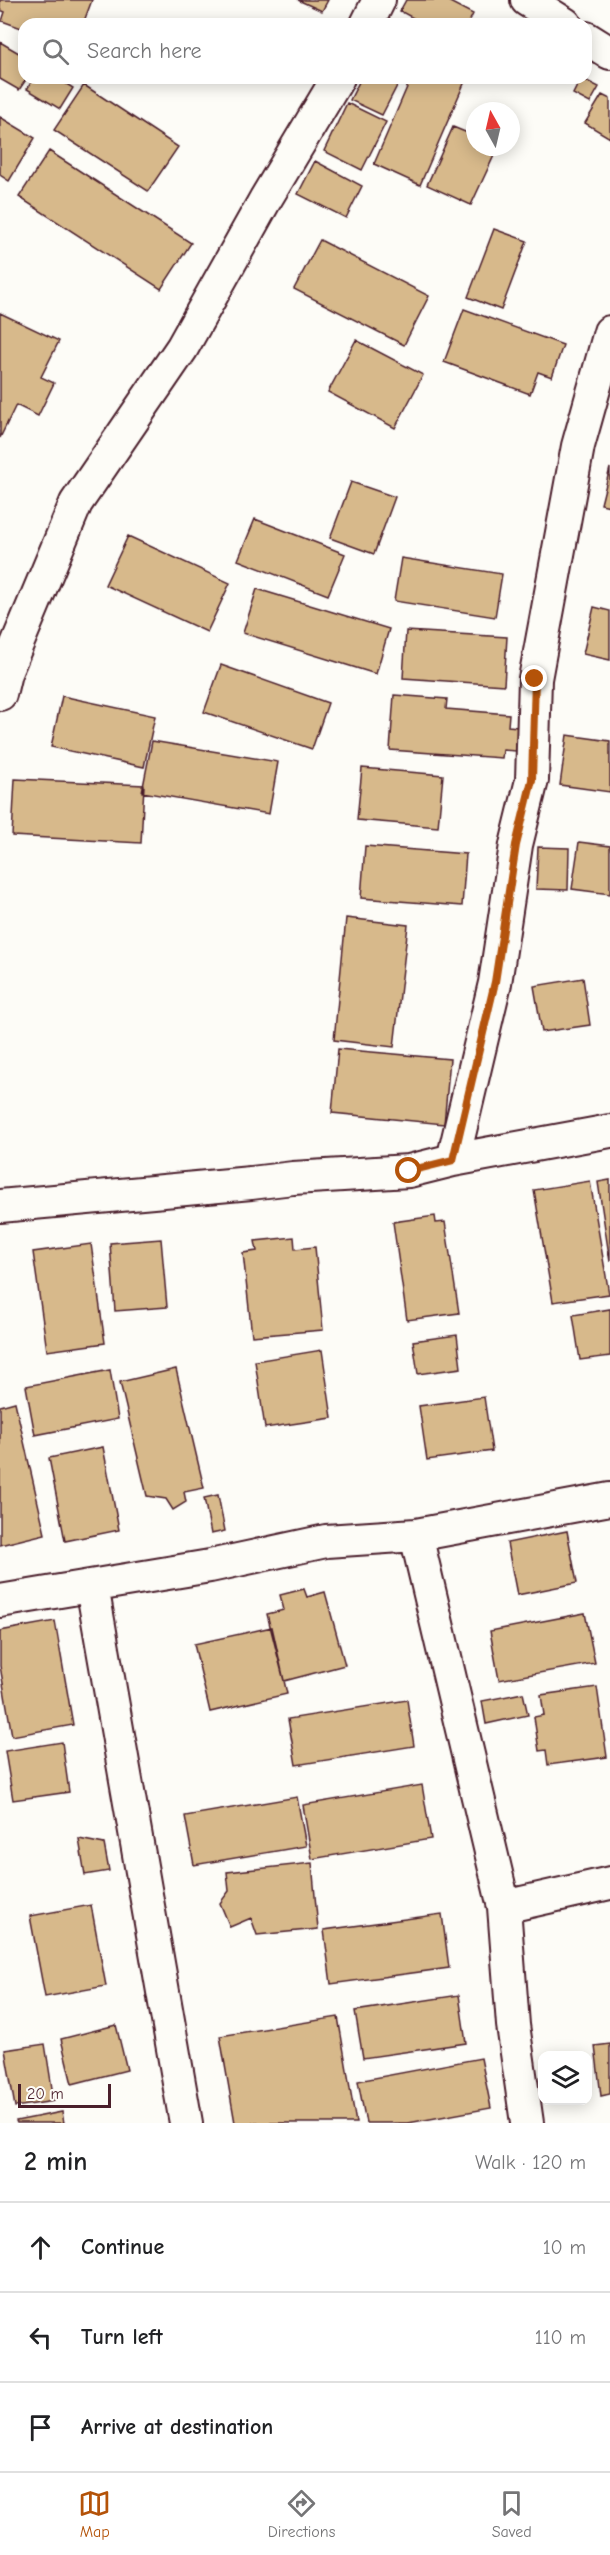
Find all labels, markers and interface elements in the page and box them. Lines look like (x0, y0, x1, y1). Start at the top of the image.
search box (18, 18, 592, 84)
icon: search (39, 35, 72, 68)
text: Search here (87, 38, 202, 64)
north arrow (466, 102, 520, 156)
route end (521, 665, 547, 691)
route start (395, 1157, 421, 1183)
map controls (538, 2051, 592, 2105)
button: layers (538, 2051, 592, 2105)
scale bar (18, 2081, 111, 2108)
text: 20 m (27, 2085, 64, 2103)
text: 2 min (24, 2147, 87, 2177)
text: Walk · 120 m (475, 2151, 586, 2174)
icon: ahead (24, 2231, 57, 2264)
text: Continue (81, 2234, 164, 2260)
text: 10 m (543, 2236, 586, 2259)
icon: left (24, 2321, 57, 2354)
text: Turn left (81, 2324, 163, 2350)
text: 110 m (535, 2326, 586, 2349)
icon: arrive (24, 2411, 57, 2444)
text: Arrive at destination (81, 2414, 273, 2440)
tab: Map (78, 2487, 111, 2541)
tab: Directions (268, 2487, 335, 2541)
tab: Saved (492, 2487, 532, 2541)

